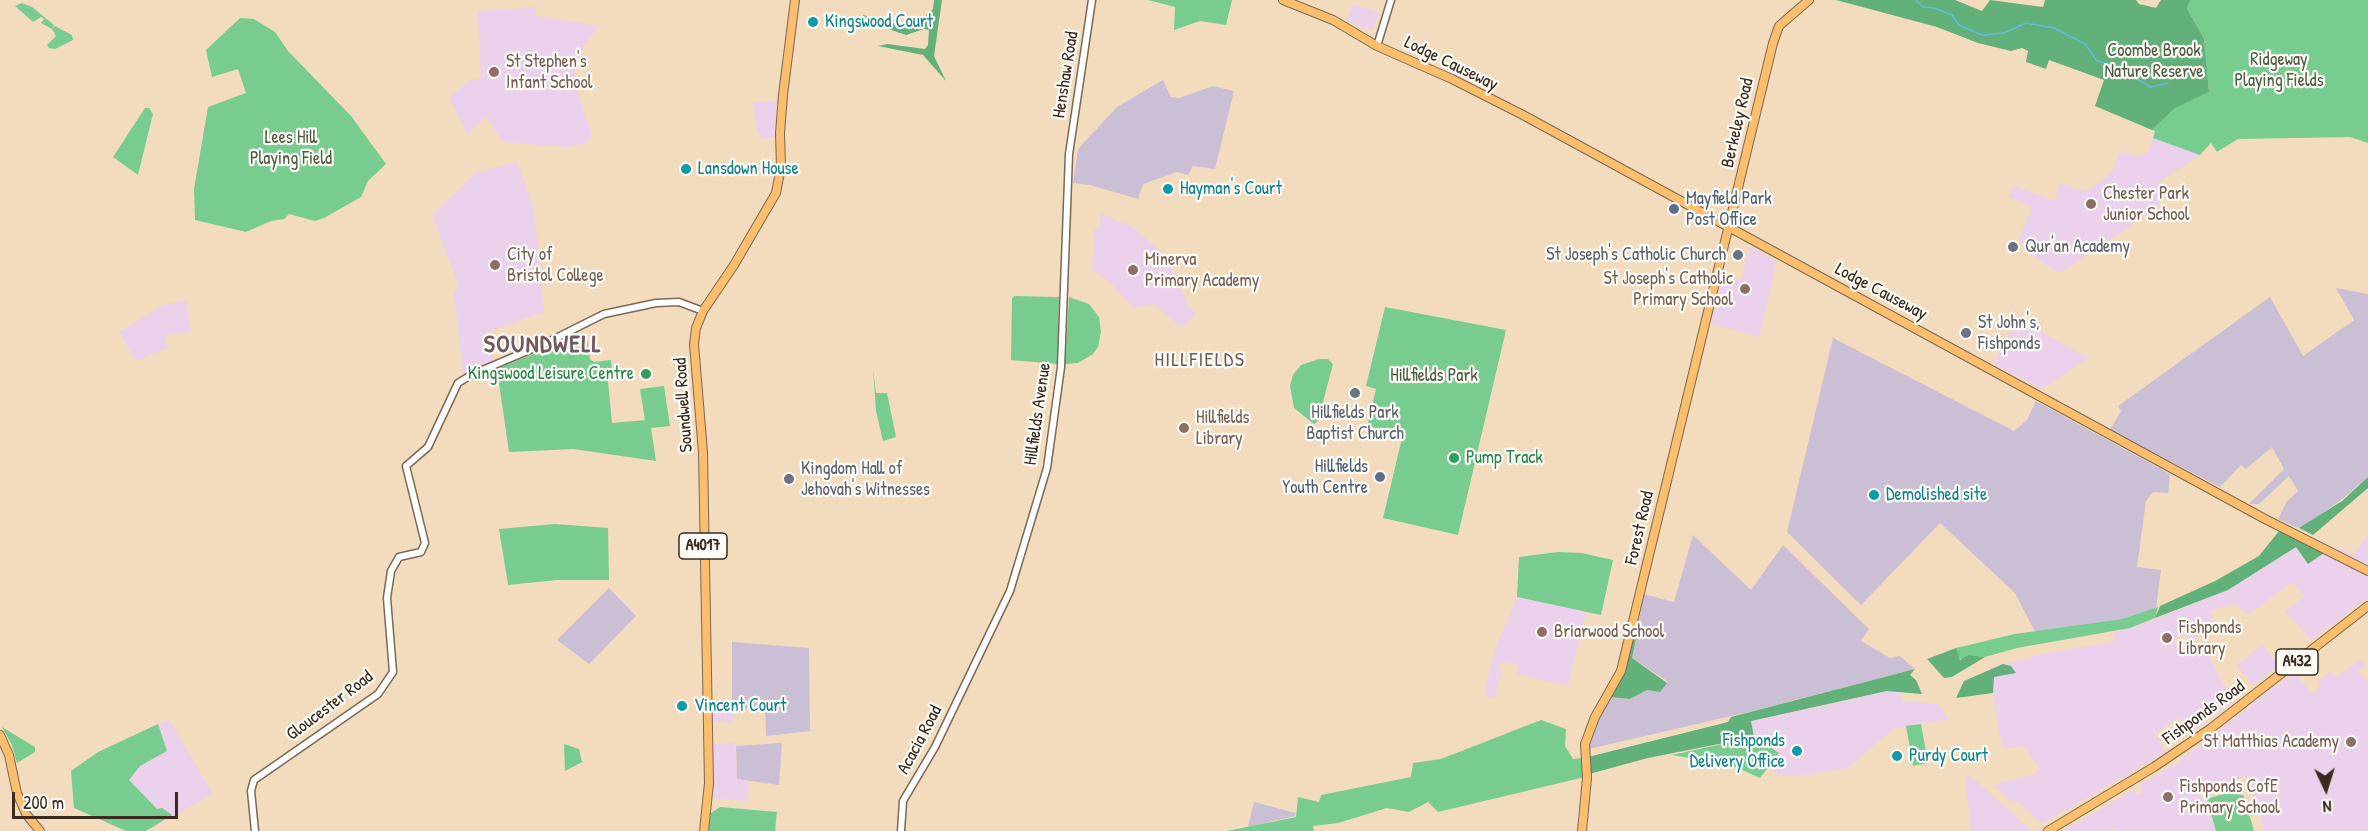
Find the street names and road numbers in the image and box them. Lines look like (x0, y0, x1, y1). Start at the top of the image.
street label: Henshaw Road (1049, 30, 1083, 120)
street label: Lodge Causeway (1401, 32, 1501, 96)
street label: Berkeley Road (1717, 76, 1759, 170)
street label: Lodge Causeway (1831, 259, 1931, 325)
street label: Soundwell Road (670, 357, 698, 453)
street label: Hillfields Avenue (1020, 361, 1056, 467)
street label: Forest Road (1621, 489, 1659, 567)
road number: A4017 (679, 533, 727, 559)
road number: A432 (2276, 649, 2318, 675)
street label: Gloucester Road (282, 666, 378, 746)
street label: Fishponds Road (2159, 676, 2249, 750)
street label: Acacia Road (893, 702, 947, 778)

